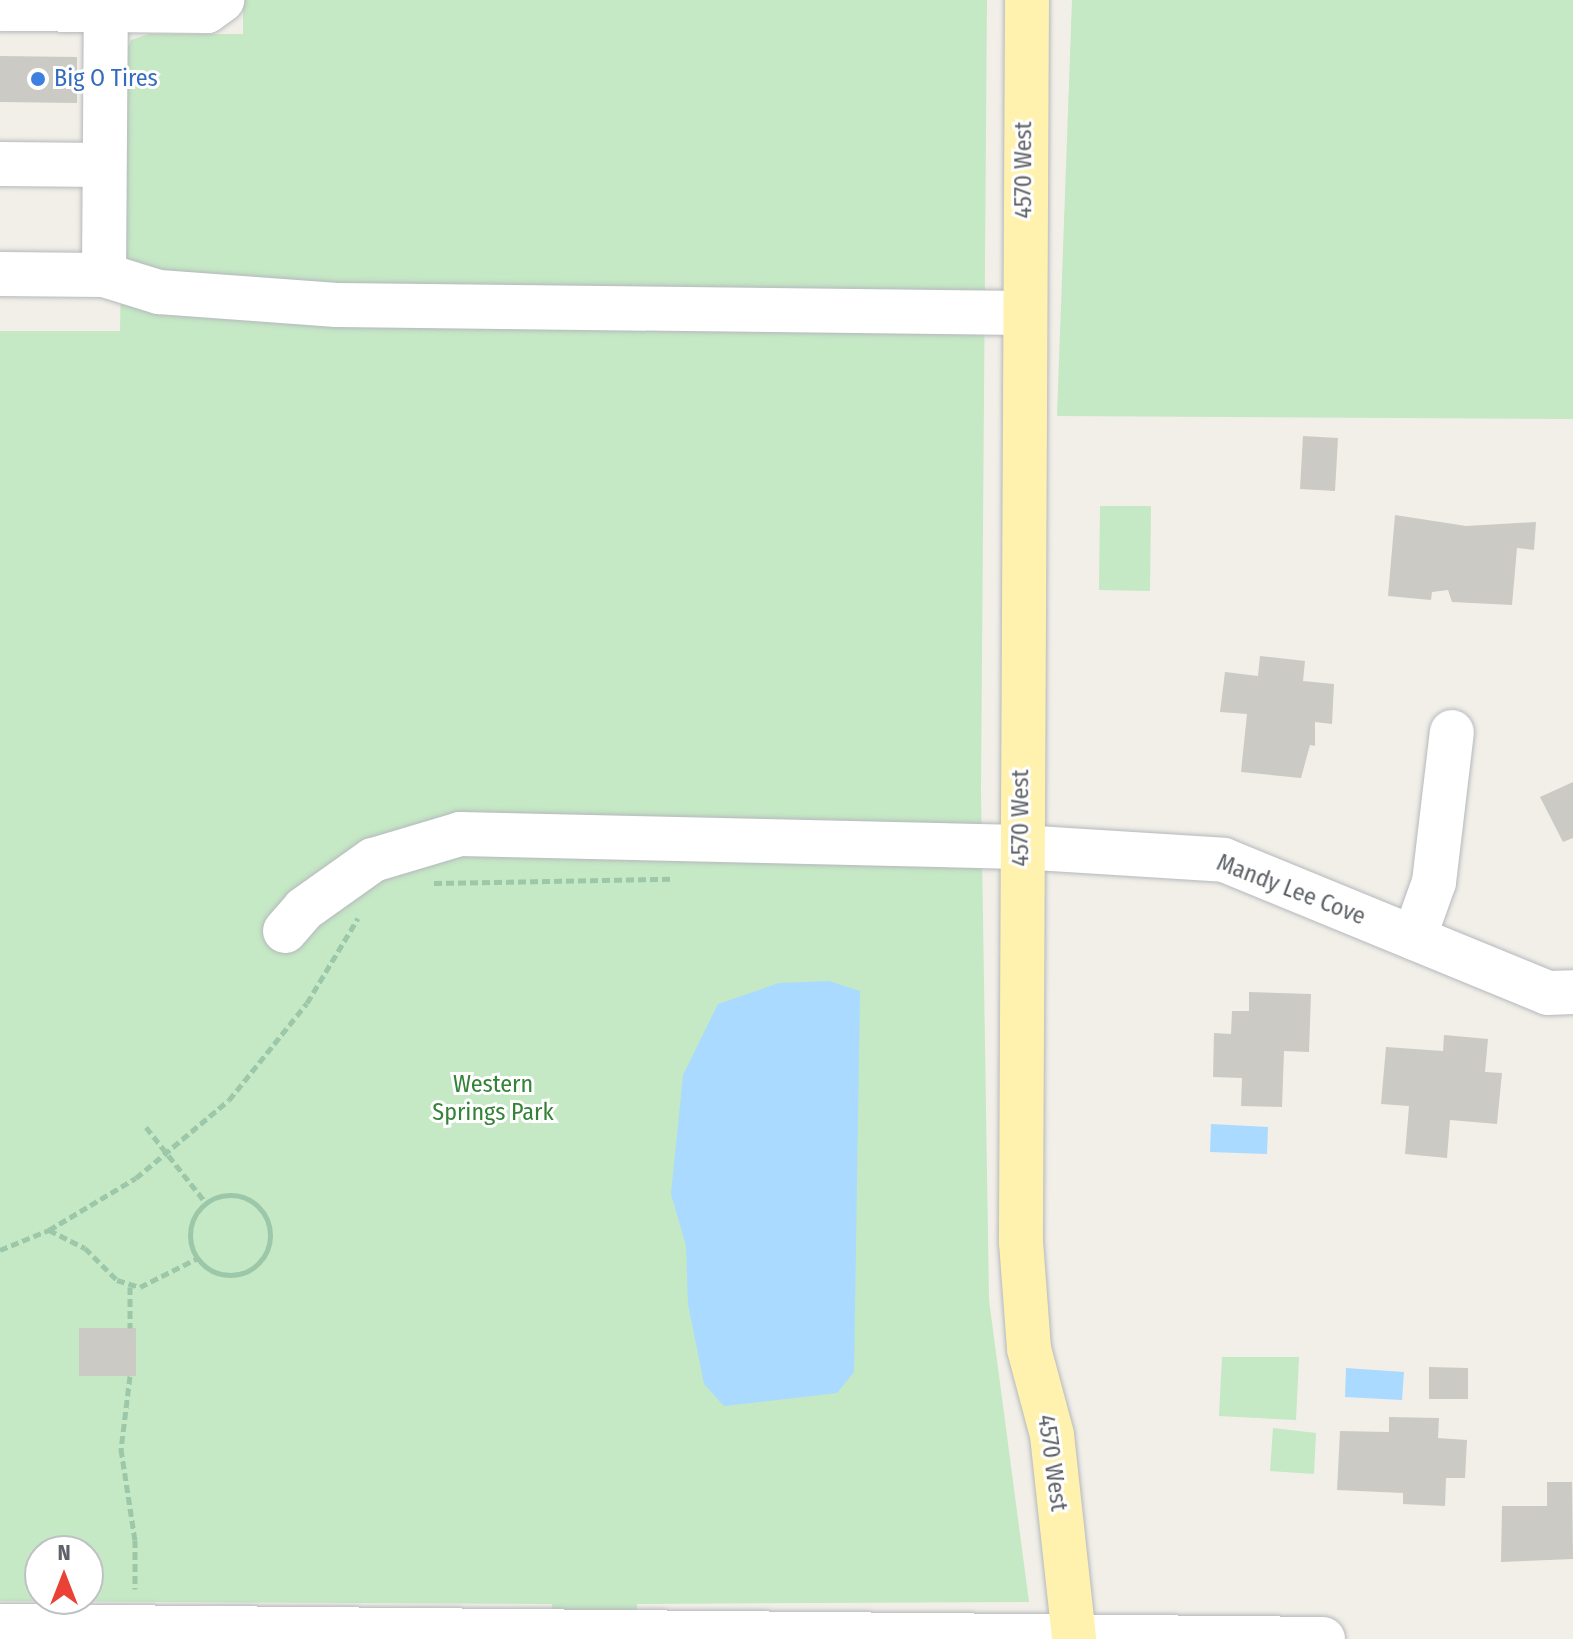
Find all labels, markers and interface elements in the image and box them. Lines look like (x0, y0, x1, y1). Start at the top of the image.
place label: Big O Tires (54, 65, 158, 93)
marker: Big O Tires (29, 70, 47, 88)
street label: 4570 West (1010, 121, 1038, 219)
street label: 4570 West (1007, 769, 1035, 867)
street label: Mandy Lee Cove (1213, 848, 1369, 932)
park label: Western Springs Park (432, 1071, 554, 1127)
street label: 4570 West (1031, 1413, 1073, 1513)
north arrow (24, 1535, 104, 1615)
text: N (57, 1539, 71, 1566)

